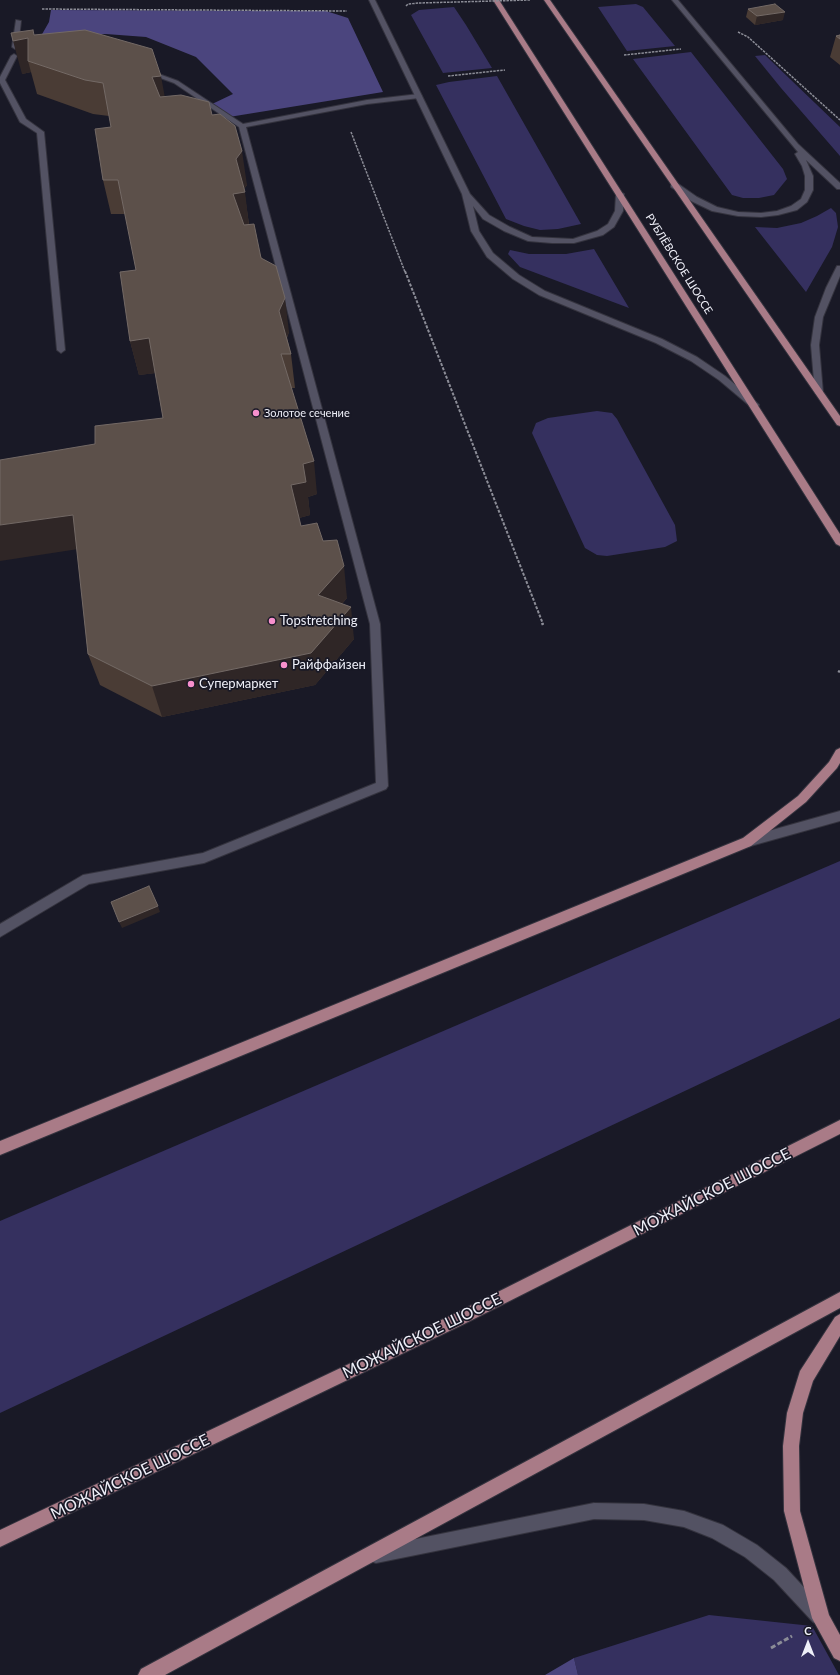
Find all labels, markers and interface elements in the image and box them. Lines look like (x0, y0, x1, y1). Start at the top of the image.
street label: РУБЛЁВСКОЕ ШОССЕ (643, 211, 715, 317)
place label: Золотое сечение (264, 406, 350, 420)
marker: Золотое сечение (251, 408, 261, 418)
place label: Topstretching (280, 613, 358, 629)
marker: Topstretching (267, 616, 277, 626)
place label: Райффайзен (292, 657, 366, 673)
marker: Райффайзен (279, 660, 289, 670)
place label: Супермаркет (199, 676, 278, 692)
marker: Супермаркет (186, 679, 196, 689)
street label: МОЖАЙСКОЕ ШОССЕ (630, 1144, 794, 1240)
street label: МОЖАЙСКОЕ ШОССЕ (339, 1289, 505, 1383)
street label: МОЖАЙСКОЕ ШОССЕ (47, 1430, 213, 1524)
north arrow (788, 1623, 828, 1663)
text: С (804, 1624, 812, 1637)

